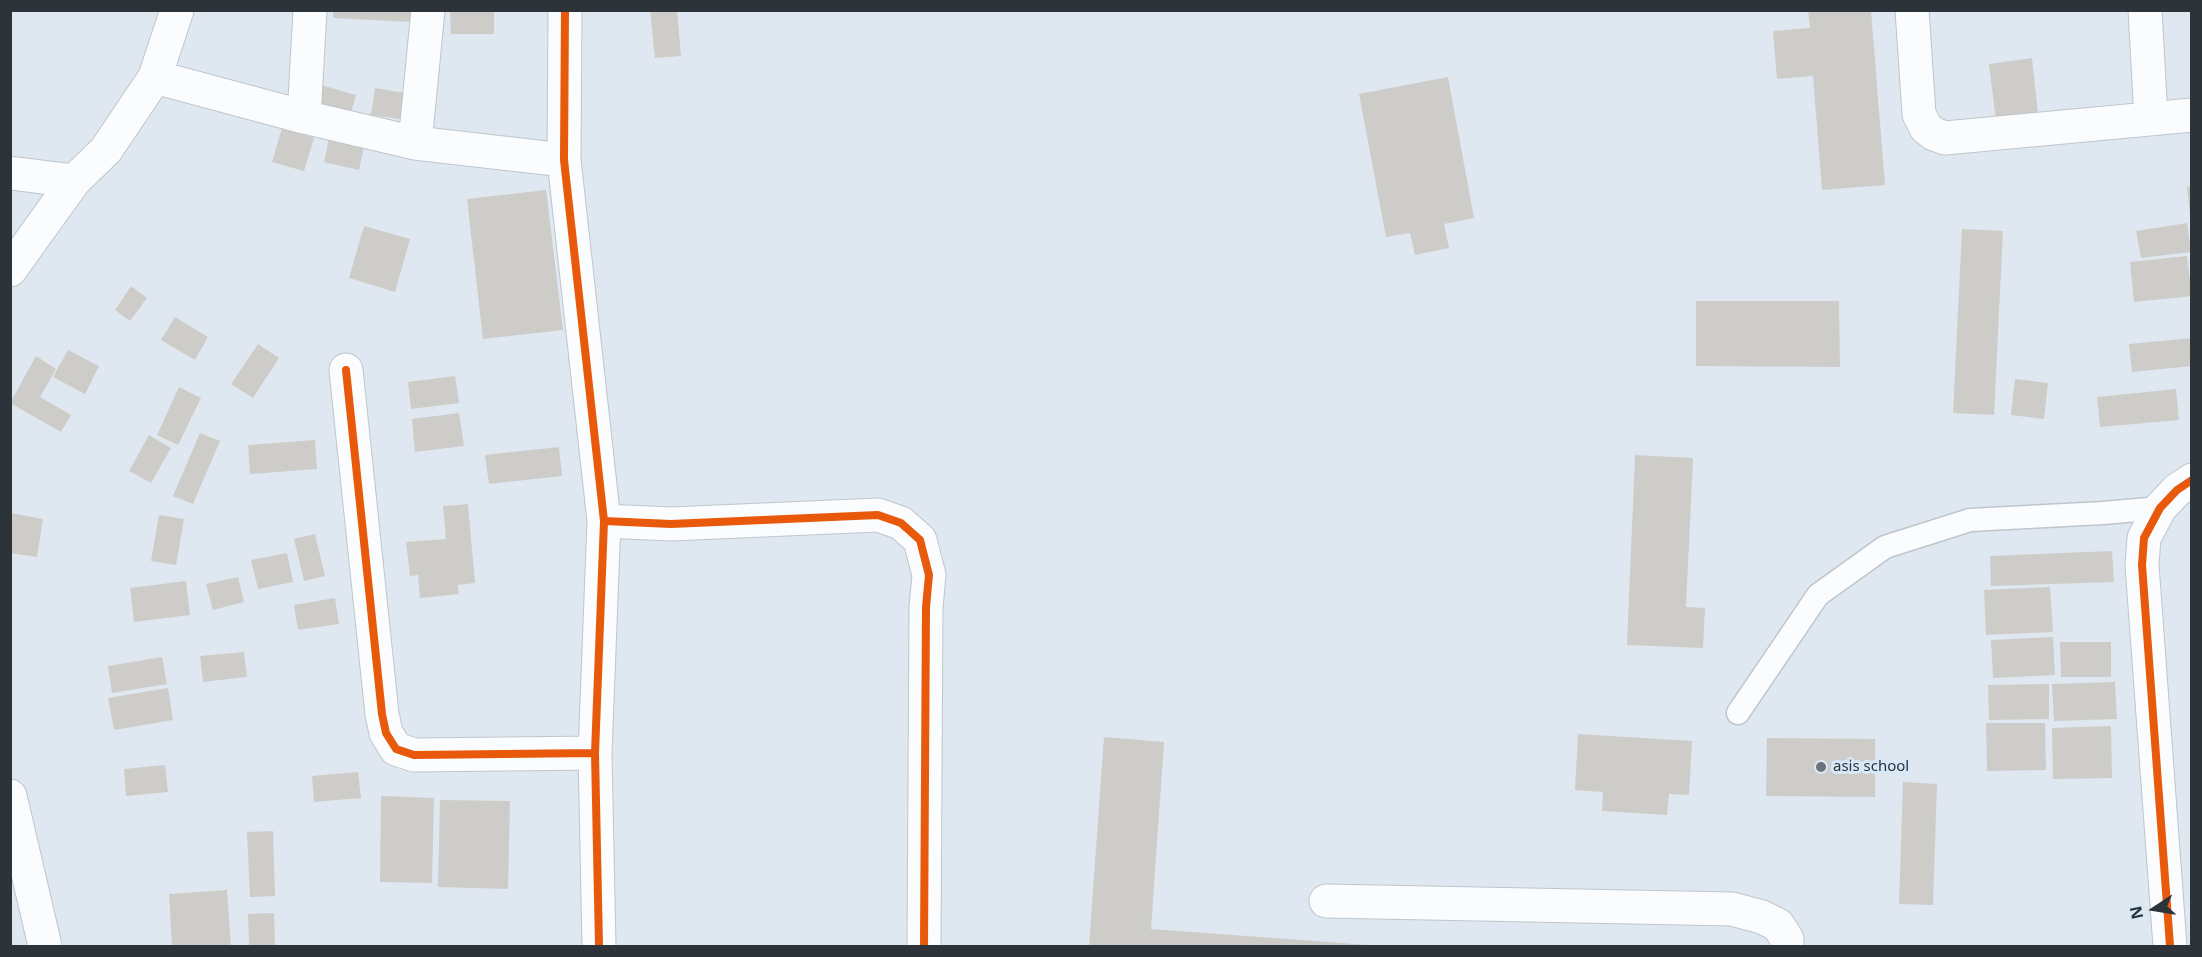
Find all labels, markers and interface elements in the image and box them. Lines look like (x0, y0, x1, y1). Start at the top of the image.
place label: asis school (1833, 758, 1909, 776)
marker: asis school (1814, 760, 1828, 774)
north arrow (2124, 879, 2184, 939)
text: N (2124, 904, 2149, 921)

